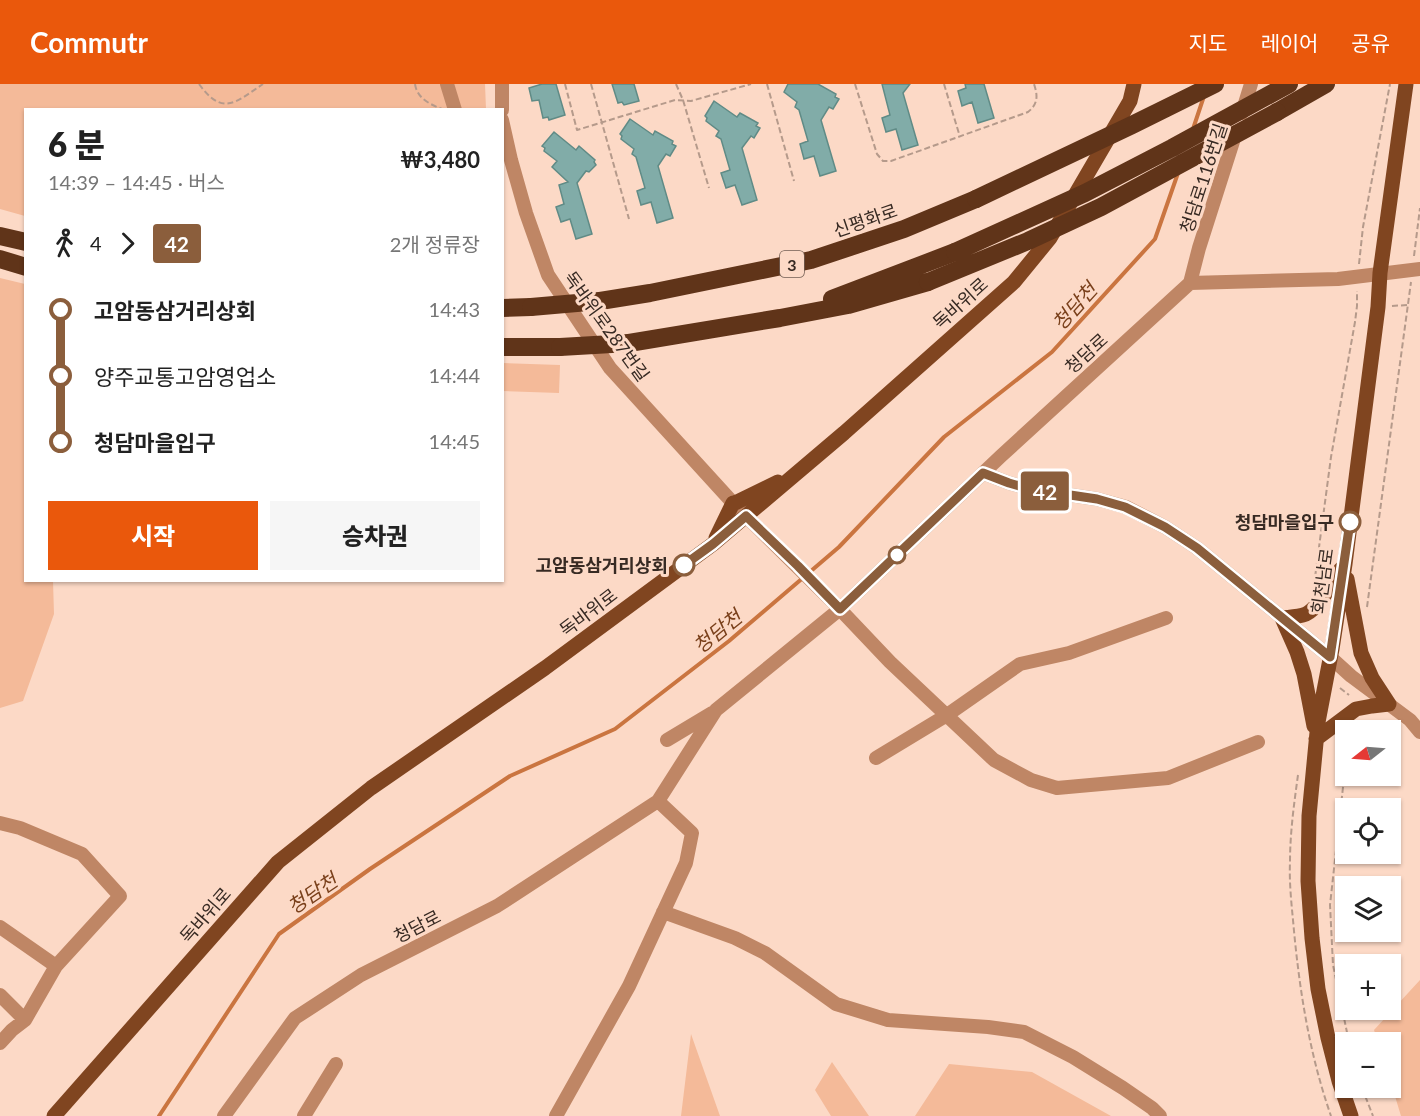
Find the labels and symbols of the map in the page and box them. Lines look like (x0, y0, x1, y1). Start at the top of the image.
street label: 청담로116번길 (1175, 120, 1231, 236)
street label: 신평화로 (830, 199, 900, 241)
road number: 3 (780, 251, 804, 277)
street label: 독바위로287번길 (560, 267, 654, 385)
street label: 독바위로 (928, 273, 992, 333)
water label: 청담천 (1047, 276, 1103, 335)
street label: 청담로 (1060, 328, 1112, 378)
line badge: 42 (1018, 472, 1072, 510)
place label: 청담마을입구 (1235, 511, 1334, 533)
marker: 청담마을입구 (1339, 511, 1361, 533)
unlabelled marker (888, 546, 906, 564)
street label: 회천남로 (1306, 547, 1338, 615)
place label: 고암동삼거리상회 (536, 554, 668, 576)
marker: 고암동삼거리상회 (673, 554, 695, 576)
street label: 독바위로 (555, 583, 621, 641)
water label: 청담천 (688, 603, 748, 658)
north arrow (1335, 720, 1401, 786)
water label: 청담천 (282, 866, 344, 918)
street label: 독바위로 (175, 883, 235, 947)
street label: 청담로 (390, 905, 444, 947)

